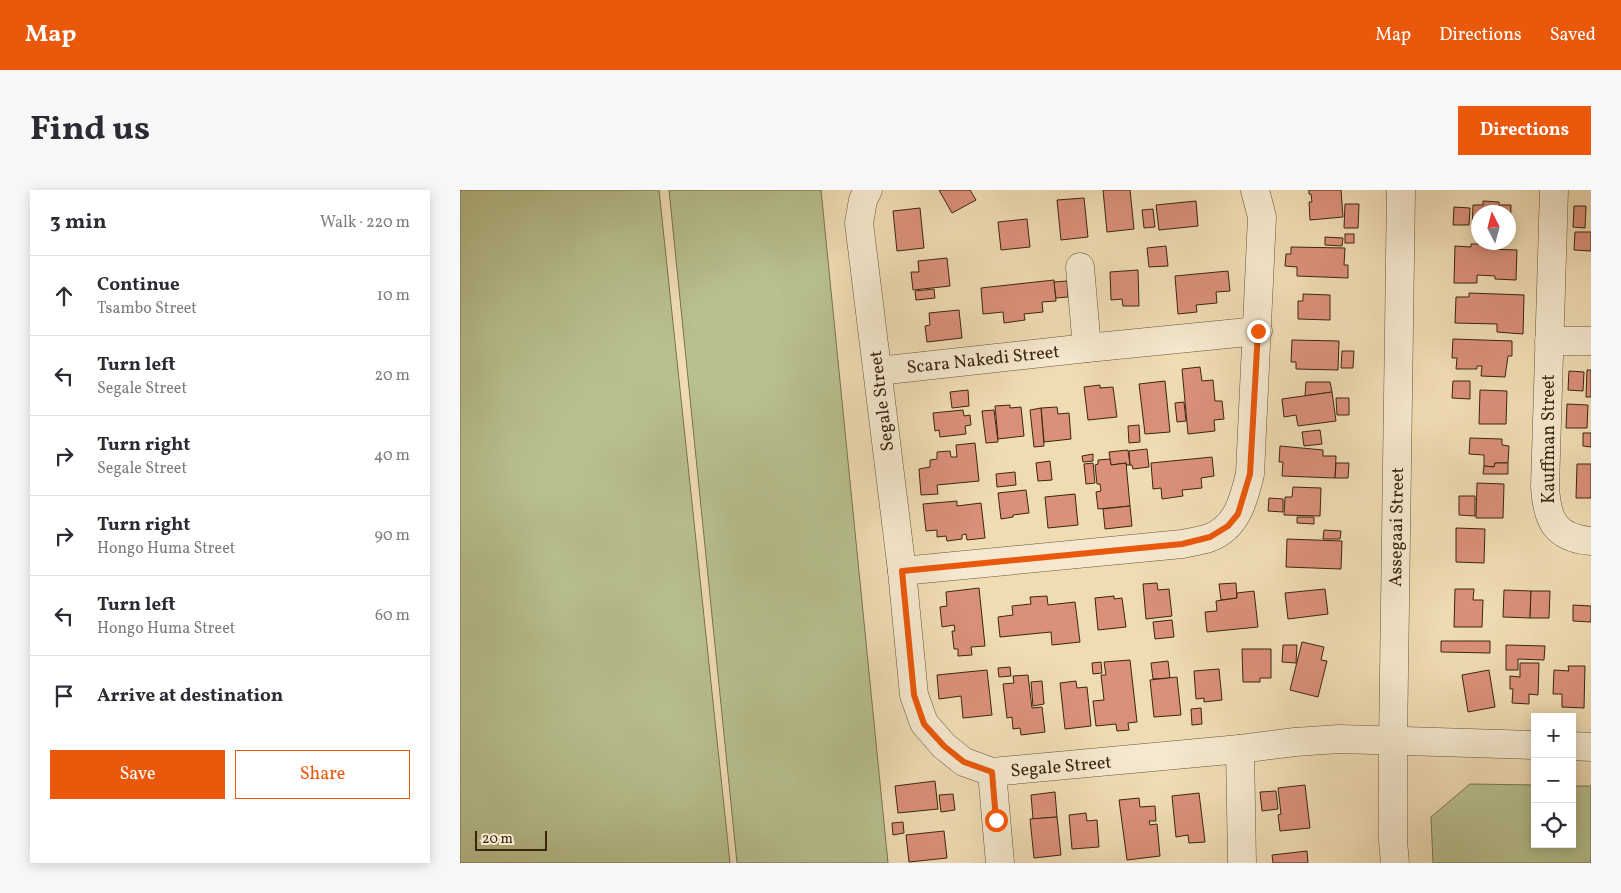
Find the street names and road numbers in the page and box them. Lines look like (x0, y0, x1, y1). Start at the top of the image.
street label: Scara Nakedi Street (905, 340, 1061, 381)
street label: Segale Street (864, 349, 901, 453)
street label: Kauffman Street (1537, 374, 1562, 504)
street label: Assegaai Street (1384, 467, 1411, 587)
street label: Segale Street (1010, 751, 1113, 784)

